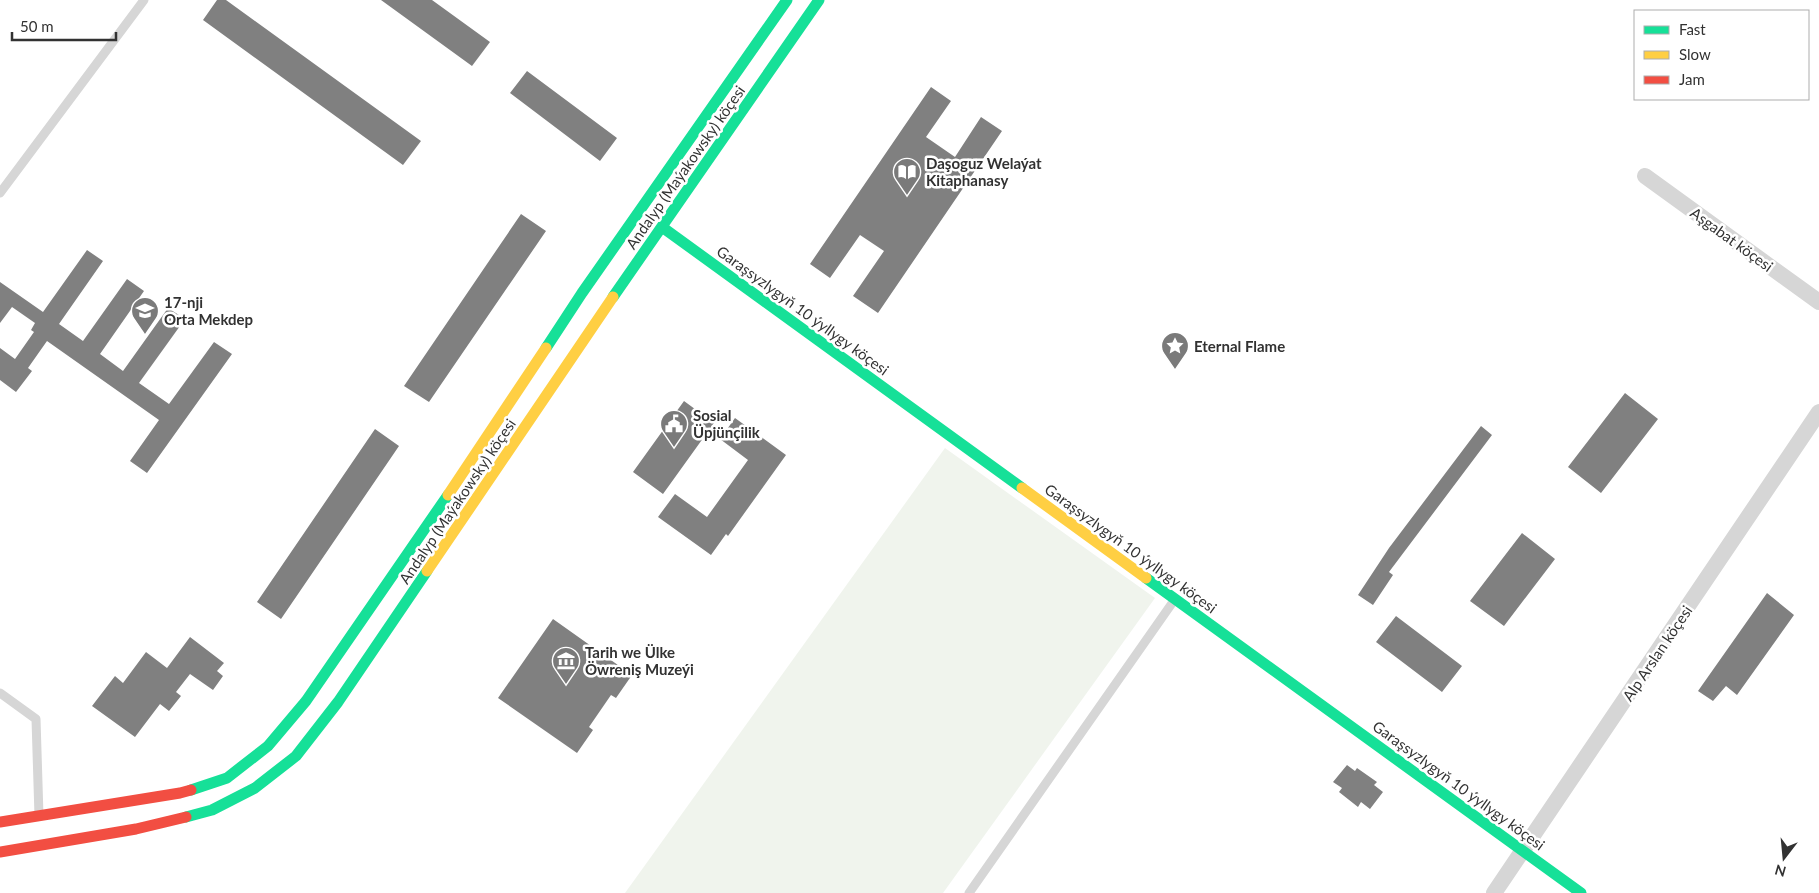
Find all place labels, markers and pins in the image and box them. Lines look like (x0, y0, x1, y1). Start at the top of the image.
place label: Daşoguz Welaýat Kitaphanasy (926, 154, 1042, 189)
library icon: Daşoguz Welaýat Kitaphanasy (892, 157, 922, 196)
place label: 17-nji Orta Mekdep (164, 293, 253, 328)
school or university icon: 17-nji Orta Mekdep (130, 296, 160, 335)
place icon: Eternal Flame (1160, 331, 1190, 370)
place label: Eternal Flame (1194, 337, 1285, 355)
place label: Sosial Üpjünçilik (693, 406, 761, 441)
public building icon: Sosial Üpjünçilik (659, 409, 689, 448)
place label: Tarih we Ülke Öwreniş Muzeýi (585, 643, 694, 678)
museum icon: Tarih we Ülke Öwreniş Muzeýi (551, 646, 581, 685)

